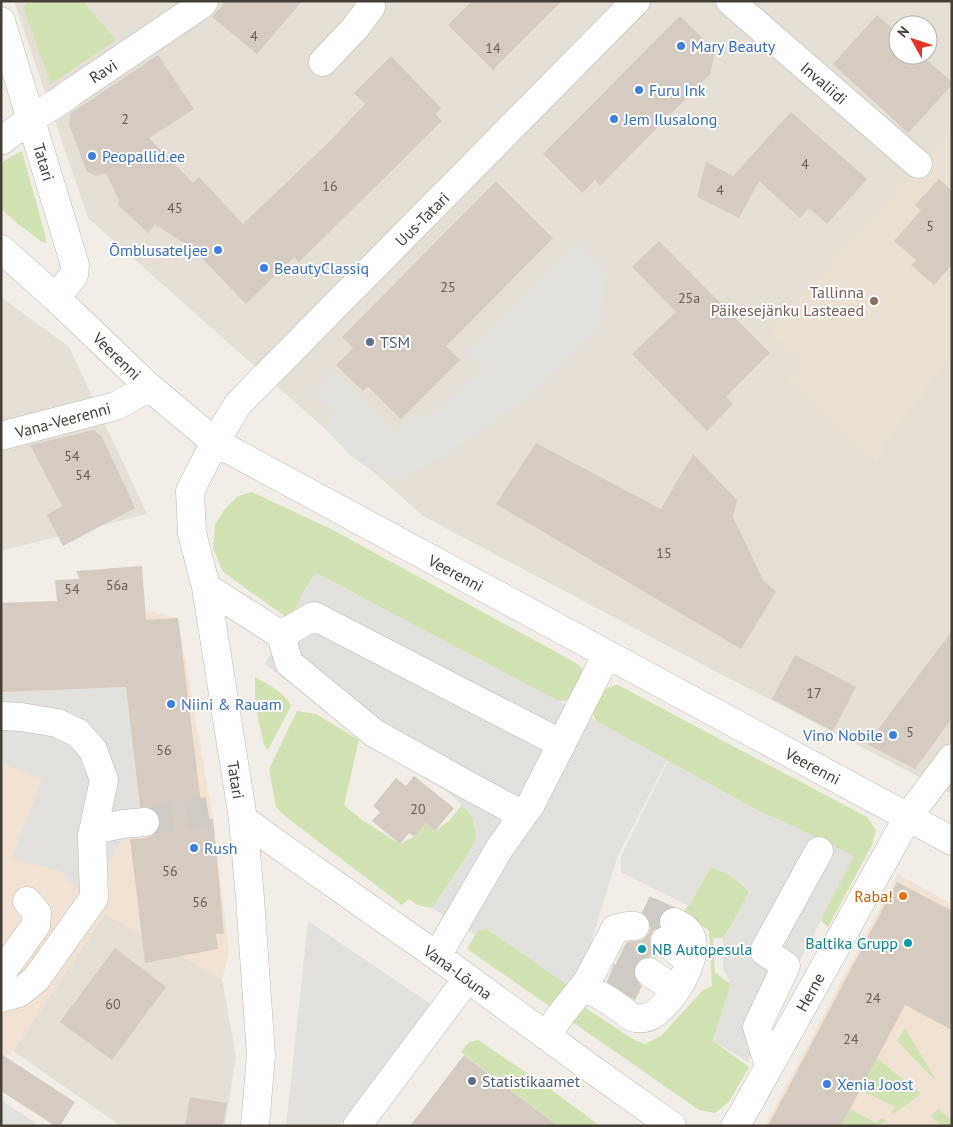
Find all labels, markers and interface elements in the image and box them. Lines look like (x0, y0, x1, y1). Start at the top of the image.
north arrow (888, 15, 938, 65)
text: N (893, 22, 913, 41)
house number: 4 (250, 27, 258, 45)
place label: Mary Beauty (691, 36, 776, 56)
house number: 14 (485, 39, 501, 57)
marker: Mary Beauty (675, 40, 687, 52)
street label: Ravi (85, 55, 121, 87)
street label: Invaliidi (797, 57, 851, 109)
place label: Furu Ink (649, 80, 706, 100)
marker: Furu Ink (633, 84, 645, 96)
place label: Jem Ilusalong (623, 109, 717, 129)
house number: 2 (121, 110, 129, 128)
marker: Jem Ilusalong (608, 113, 620, 125)
street label: Tatari (29, 141, 59, 183)
place label: Peopallid.ee (102, 146, 185, 166)
marker: Peopallid.ee (86, 150, 98, 162)
house number: 4 (801, 155, 809, 173)
house number: 16 (322, 177, 338, 195)
house number: 4 (716, 181, 724, 199)
street label: Uus-Tatari (391, 188, 453, 250)
house number: 45 (167, 199, 183, 217)
house number: 5 (926, 217, 934, 235)
place label: Õmblusateljee (109, 240, 208, 260)
marker: Õmblusateljee (212, 244, 224, 256)
place label: BeautyClassiq (274, 258, 369, 278)
marker: BeautyClassiq (258, 262, 270, 274)
house number: 25 (440, 278, 456, 296)
place label: Tallinna Päikesejänku Lasteaed (711, 282, 864, 320)
house number: 25a (678, 289, 700, 307)
marker: Tallinna Päikesejänku Lasteaed (868, 295, 880, 307)
street label: Veerenni (88, 327, 145, 384)
place label: TSM (380, 332, 410, 352)
marker: TSM (364, 336, 376, 348)
street label: Vana-Veerenni (12, 398, 113, 443)
house number: 54 (64, 447, 80, 465)
house number: 54 (75, 466, 91, 484)
house number: 15 (656, 544, 672, 562)
street label: Veerenni (424, 550, 487, 596)
house number: 56a (106, 576, 128, 594)
house number: 54 (64, 580, 80, 598)
house number: 17 (806, 684, 822, 702)
place label: Niini & Rauam (181, 694, 282, 714)
marker: Niini & Rauam (165, 698, 177, 710)
house number: 5 (906, 723, 914, 741)
place label: Vino Nobile (802, 725, 883, 745)
marker: Vino Nobile (887, 729, 899, 741)
house number: 56 (156, 741, 172, 759)
street label: Veerenni (781, 743, 844, 789)
street label: Tatari (223, 760, 249, 800)
house number: 20 (410, 800, 426, 818)
place label: Rush (204, 838, 237, 858)
marker: Rush (188, 842, 200, 854)
house number: 56 (162, 862, 178, 880)
place label: Raba! (854, 886, 893, 906)
marker: Raba! (897, 890, 909, 902)
house number: 56 (192, 893, 208, 911)
place label: Baltika Grupp (805, 933, 898, 953)
marker: Baltika Grupp (902, 937, 914, 949)
place label: NB Autopesula (652, 939, 752, 959)
street label: Vana-Lõuna (419, 940, 496, 1004)
marker: NB Autopesula (636, 943, 648, 955)
street label: Herne (791, 969, 829, 1015)
house number: 24 (865, 989, 881, 1007)
house number: 60 (105, 995, 121, 1013)
house number: 24 (843, 1030, 859, 1048)
place label: Statistikaamet (482, 1071, 581, 1091)
place label: Xenia Joost (837, 1074, 914, 1094)
marker: Statistikaamet (466, 1075, 478, 1087)
marker: Xenia Joost (821, 1078, 833, 1090)

